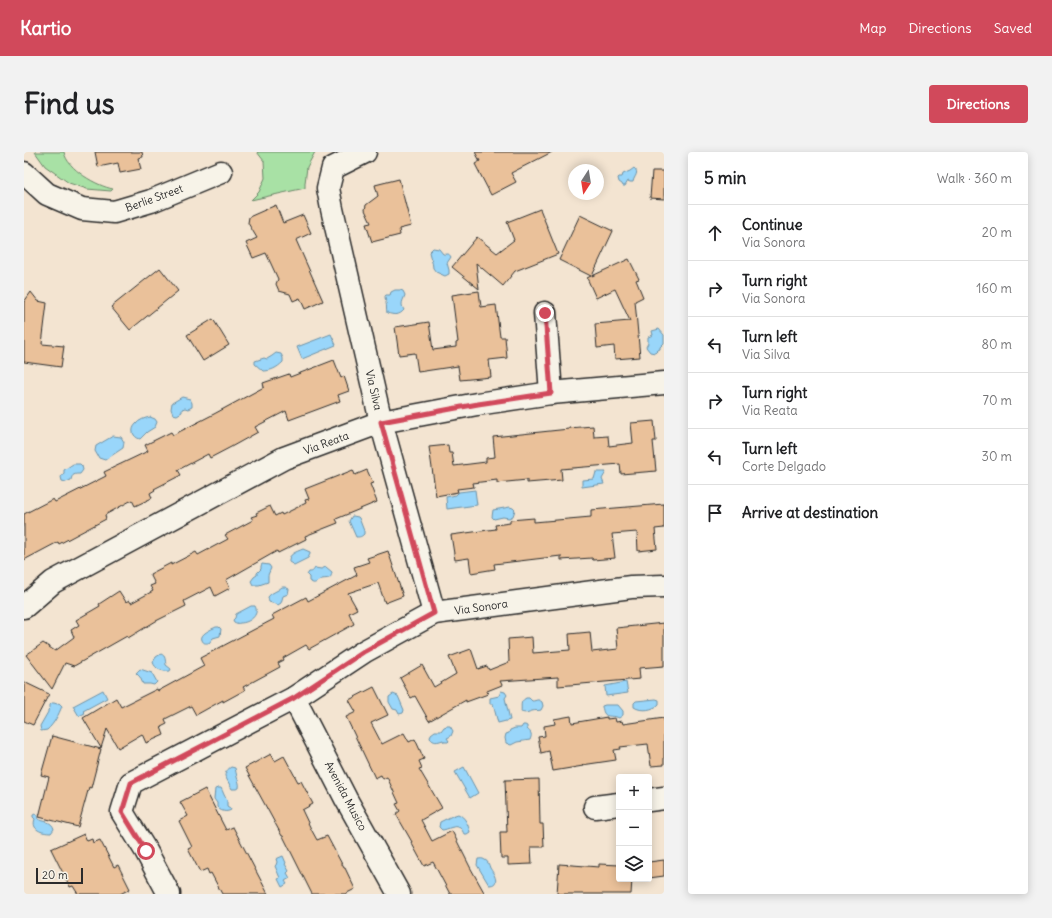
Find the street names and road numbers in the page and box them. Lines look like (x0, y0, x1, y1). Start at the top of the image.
street label: Berlie Street (123, 181, 185, 215)
street label: Via Silva (363, 369, 385, 411)
street label: Via Reata (301, 428, 351, 458)
street label: Via Sonora (453, 596, 509, 618)
street label: Avenida Musico (322, 759, 370, 833)

